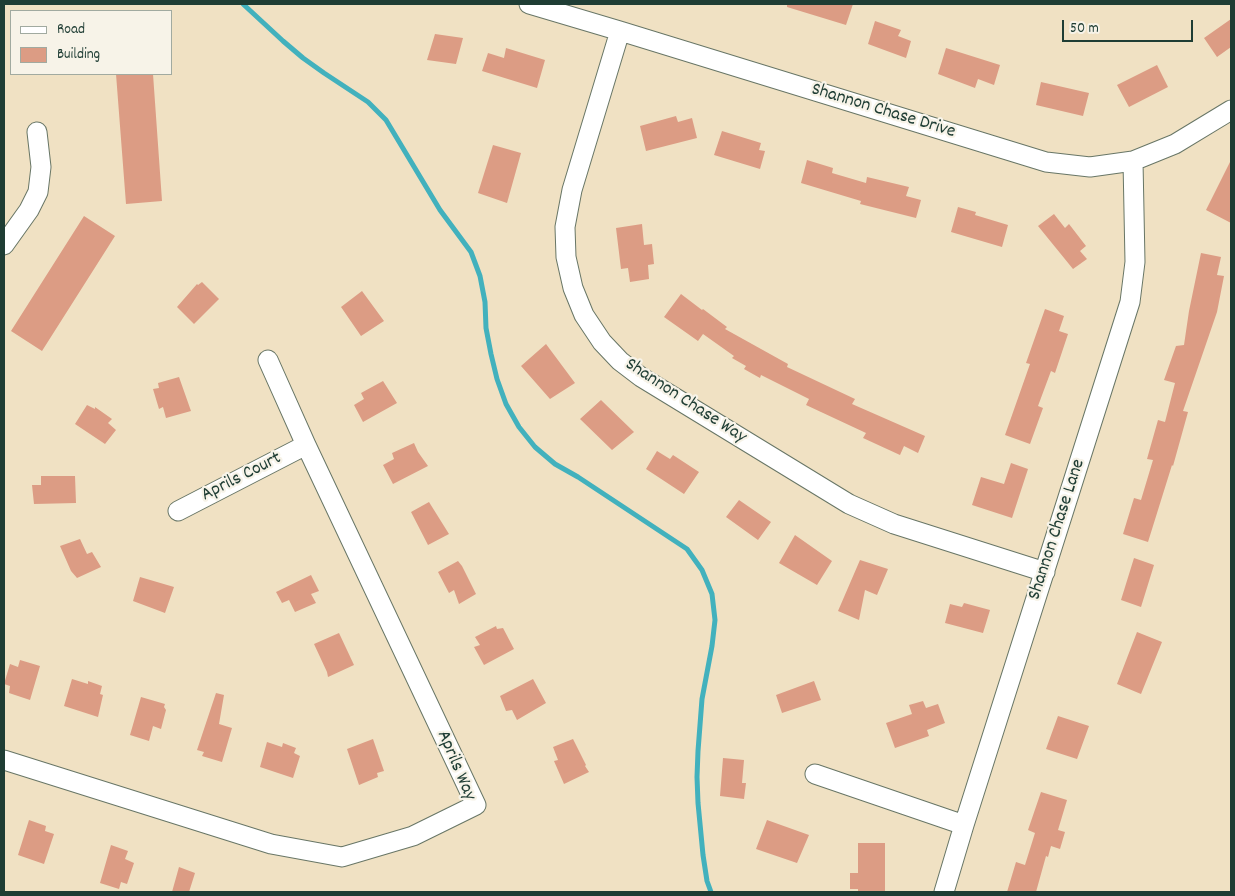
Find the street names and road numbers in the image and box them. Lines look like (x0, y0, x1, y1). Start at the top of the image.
street label: Shannon Chase Drive (808, 79, 958, 145)
street label: Shannon Chase Way (620, 354, 750, 450)
street label: Aprils Court (198, 448, 286, 508)
street label: Shannon Chase Lane (1024, 457, 1092, 603)
street label: Aprils Way (430, 727, 480, 805)

